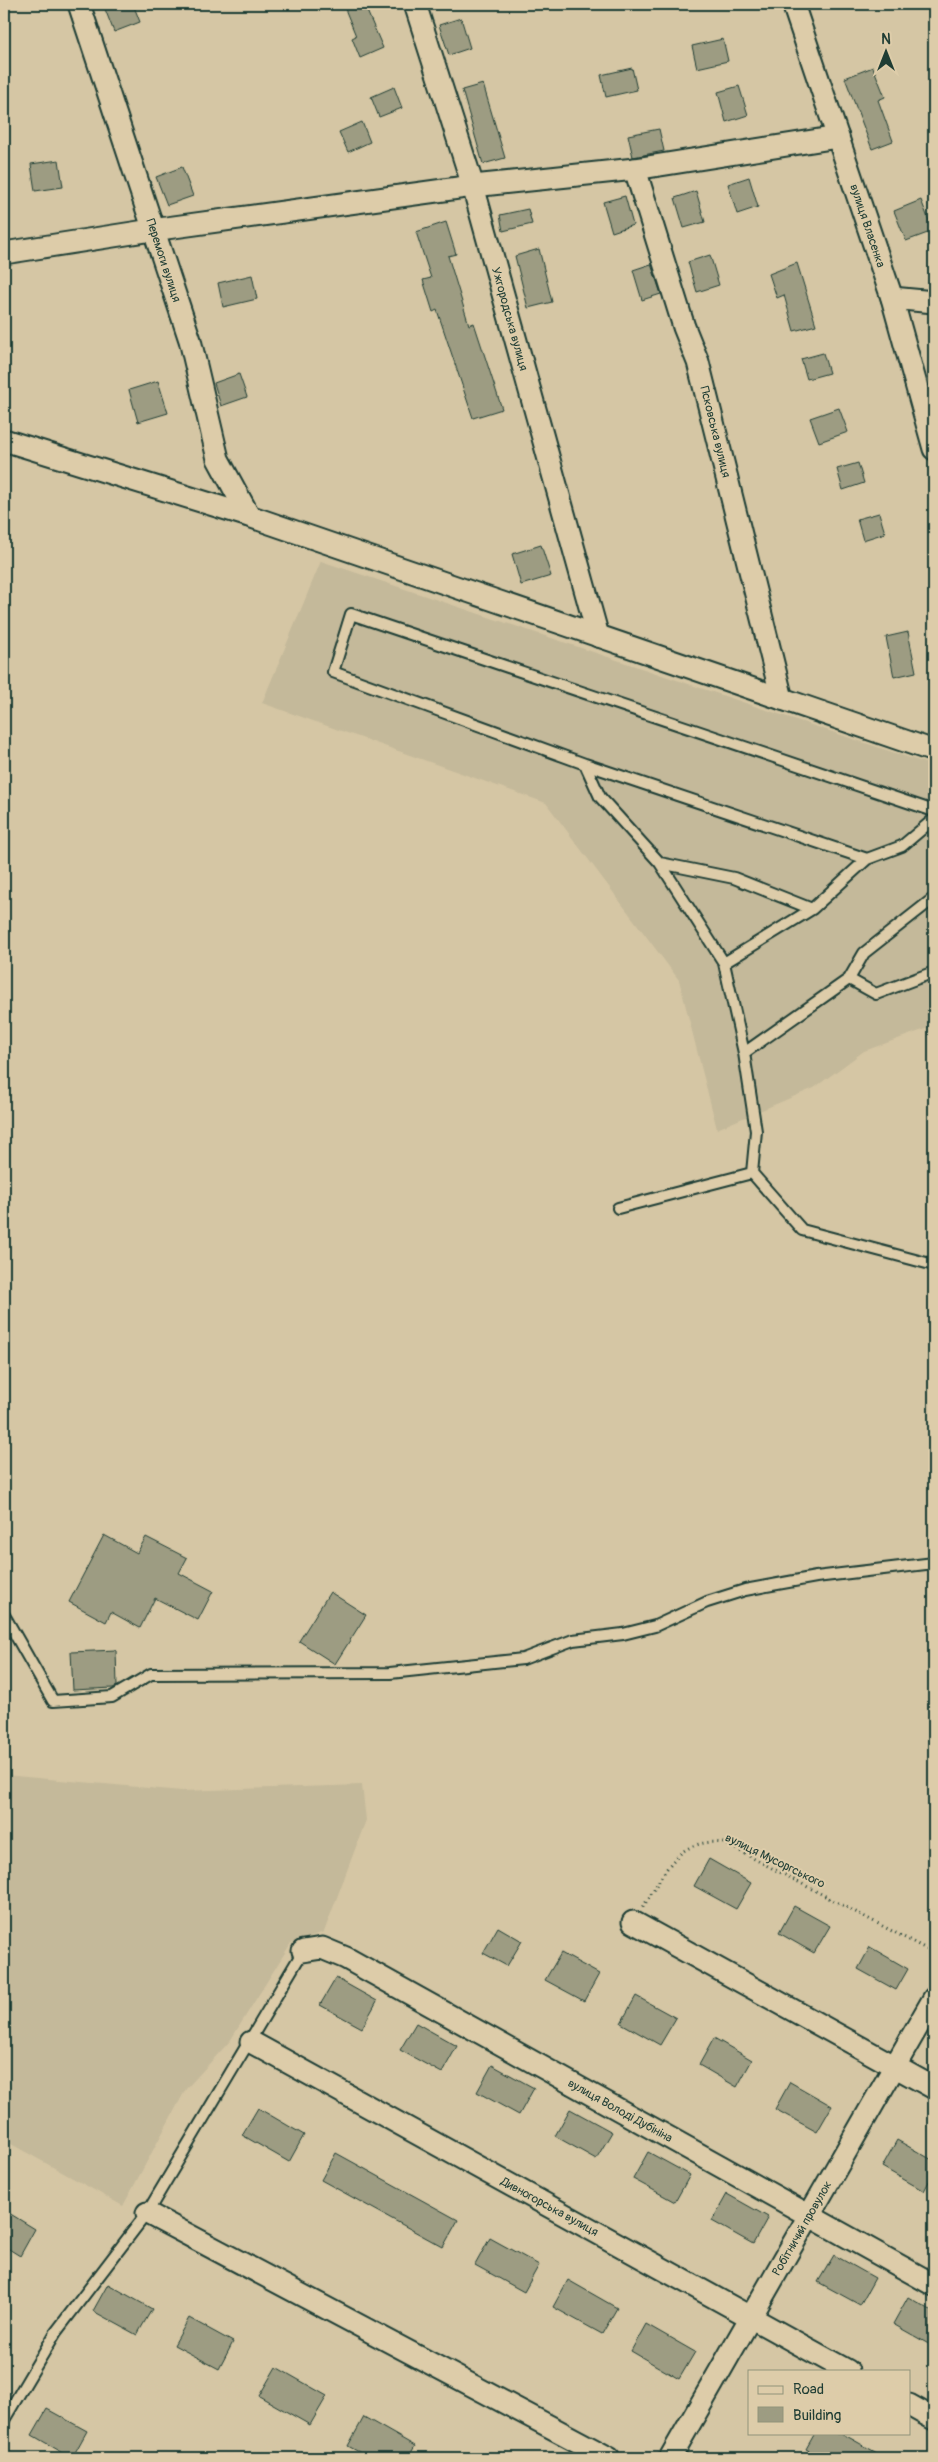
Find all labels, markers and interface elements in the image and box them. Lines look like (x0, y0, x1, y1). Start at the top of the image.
north arrow (860, 28, 910, 78)
text: N (881, 31, 891, 48)
street label: вулиця Власенка (847, 182, 889, 270)
street label: Перемоги вулиця (143, 217, 185, 304)
street label: Ужгородська вулиця (488, 266, 532, 373)
street label: Псковська вулиця (697, 384, 734, 479)
street label: вулиця Мусоргського (723, 1830, 828, 1892)
street label: вулиця Володі Дубініна (565, 2075, 676, 2146)
street label: Дивногорська вулиця (497, 2173, 601, 2240)
street label: Робітничий провулок (769, 2178, 835, 2278)
legend (748, 2370, 910, 2434)
text: Road (793, 2380, 824, 2399)
text: Building (793, 2406, 841, 2425)

